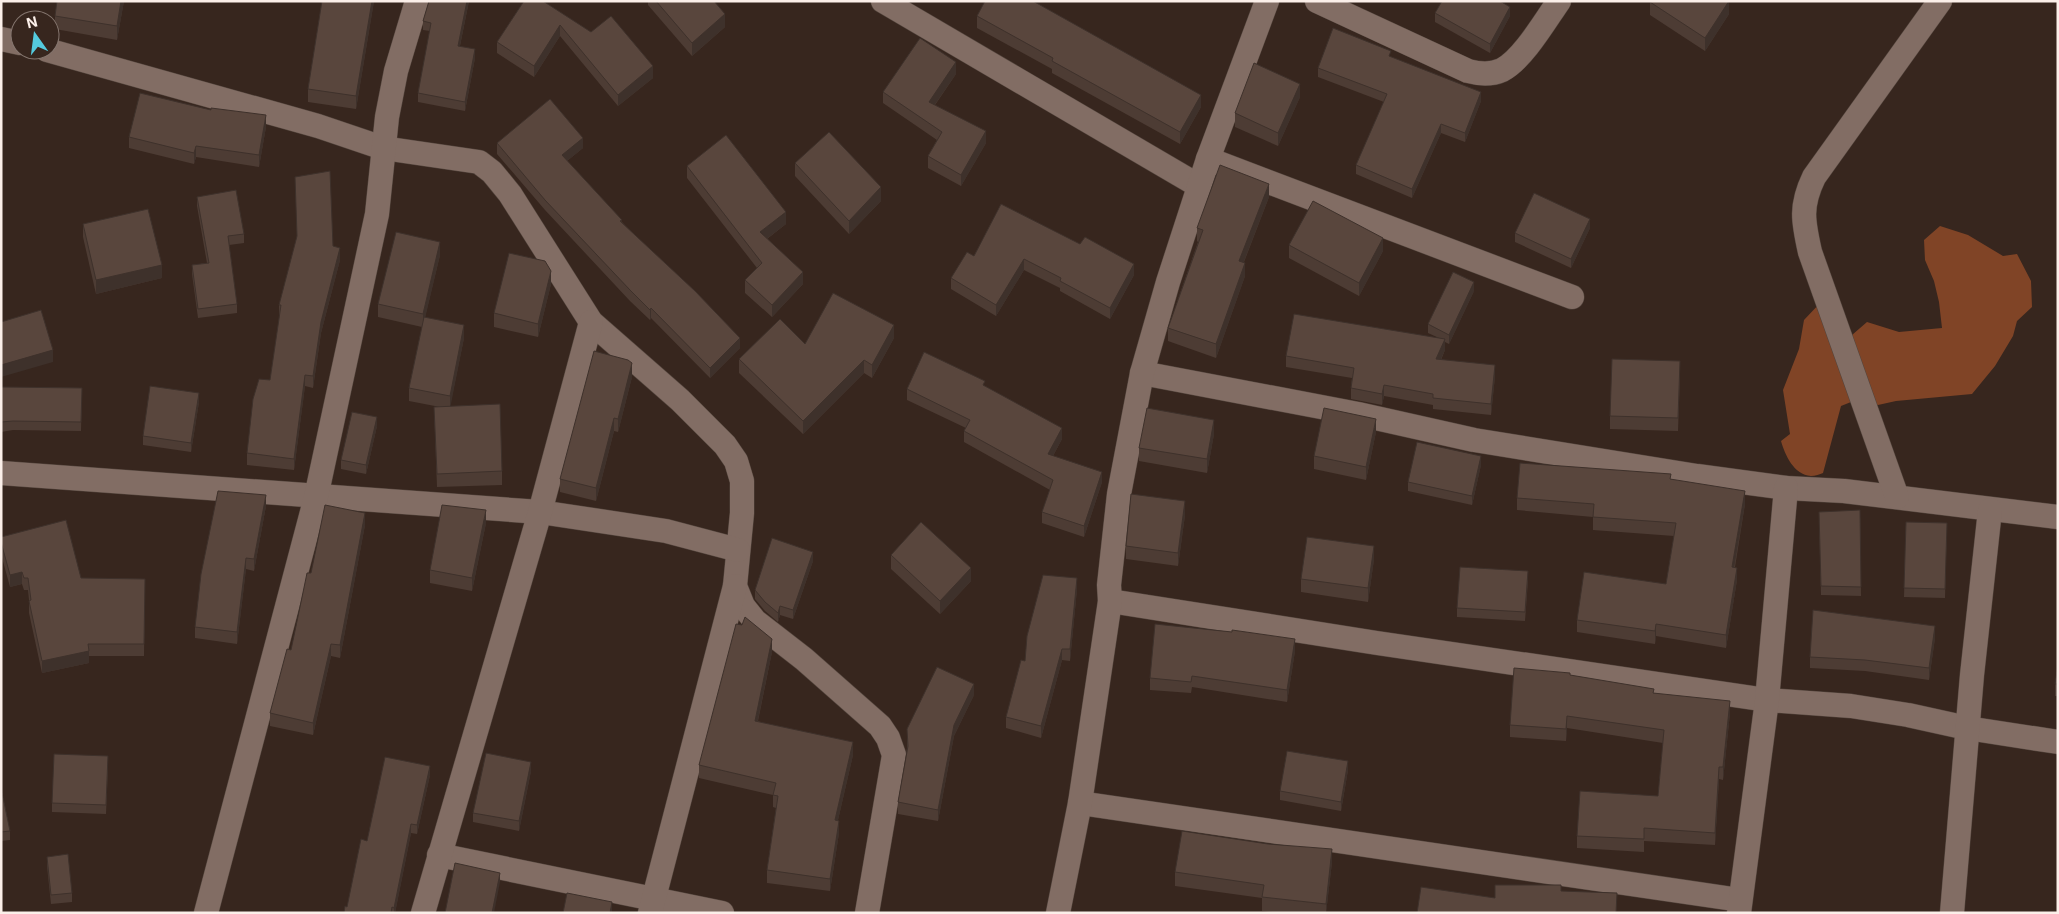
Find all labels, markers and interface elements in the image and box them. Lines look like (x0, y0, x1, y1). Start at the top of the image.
north arrow (10, 10, 60, 60)
text: N (25, 12, 39, 31)

